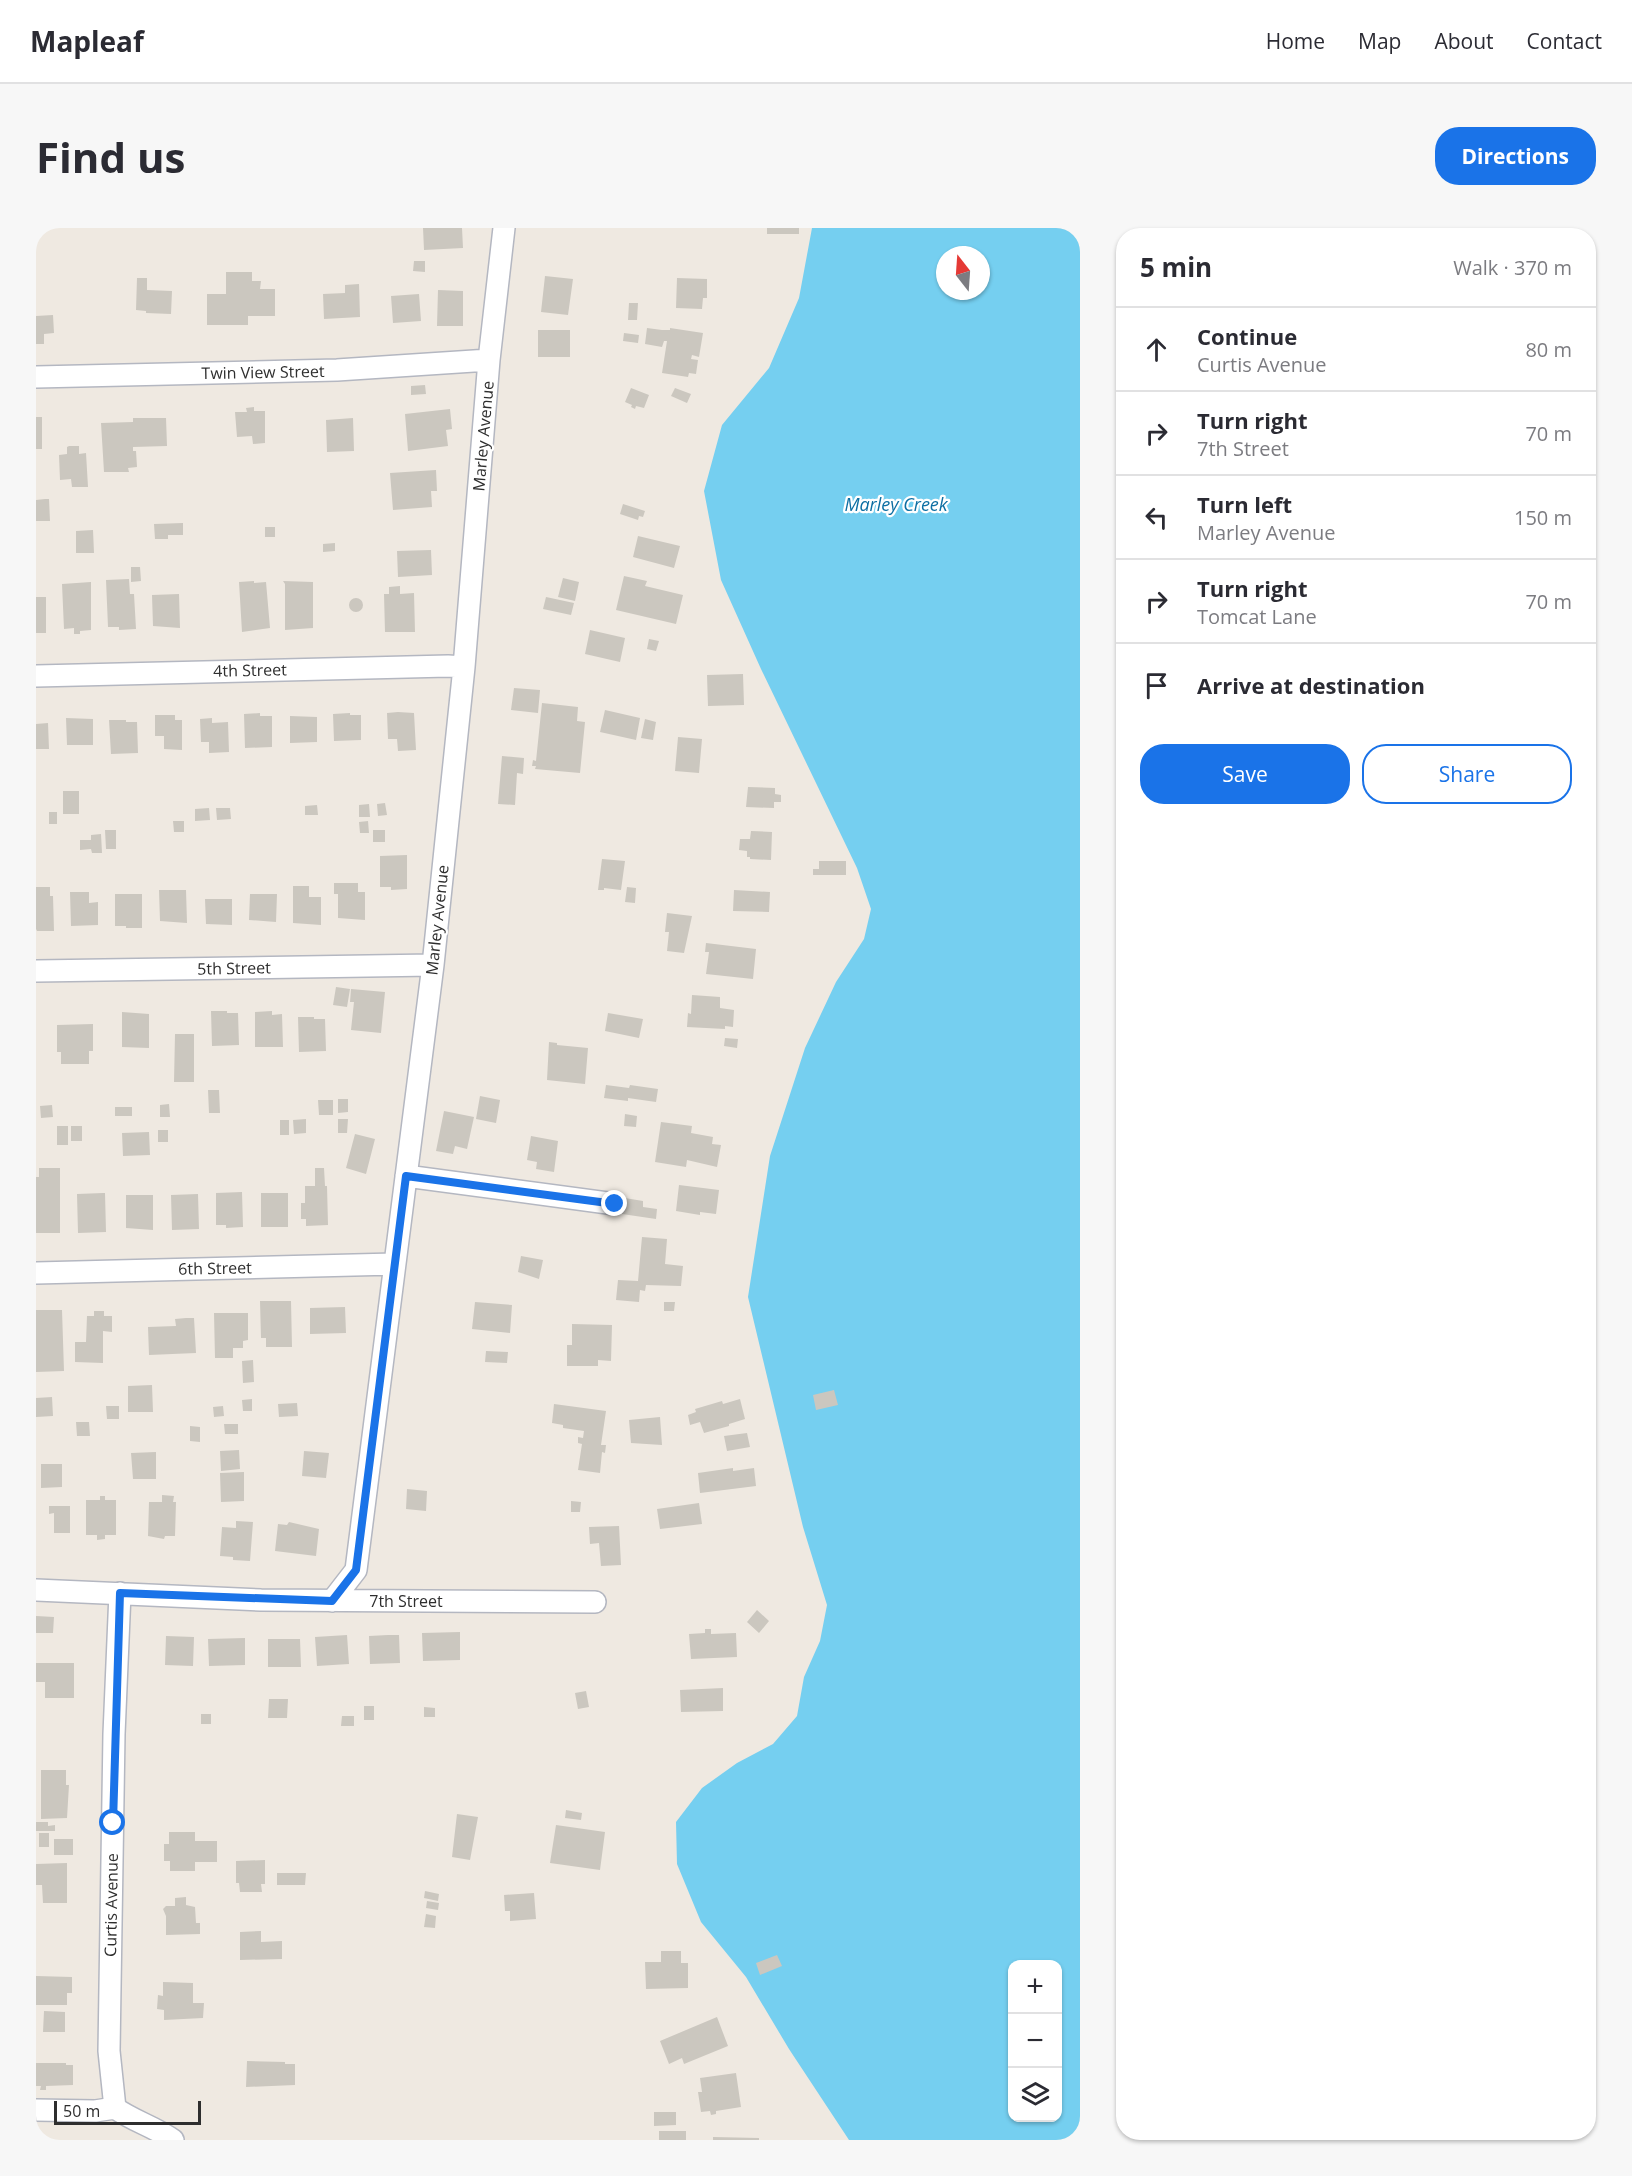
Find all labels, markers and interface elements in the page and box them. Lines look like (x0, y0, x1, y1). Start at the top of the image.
text: Mapleaf (30, 22, 144, 60)
text: Home (1266, 27, 1325, 55)
text: Map (1358, 27, 1401, 55)
text: About (1434, 27, 1494, 55)
text: Contact (1527, 27, 1602, 55)
button: Directions (1435, 127, 1596, 185)
text: Find us (36, 128, 185, 185)
north arrow (936, 246, 990, 300)
text: 5 min (1140, 249, 1212, 285)
text: Walk · 370 m (1453, 254, 1572, 281)
text: Continue (1197, 321, 1297, 351)
icon: ahead (1140, 333, 1173, 366)
text: 80 m (1525, 336, 1572, 363)
text: Curtis Avenue (1197, 351, 1327, 378)
street label: Twin View Street (201, 360, 325, 384)
street label: Marley Avenue (467, 380, 499, 492)
text: Turn right (1197, 405, 1308, 435)
icon: right (1140, 417, 1173, 450)
text: 70 m (1525, 420, 1572, 447)
text: 7th Street (1197, 435, 1289, 462)
text: Turn left (1197, 489, 1292, 519)
water label: Marley Creek (844, 492, 949, 516)
icon: left (1140, 501, 1173, 534)
text: 150 m (1514, 504, 1572, 531)
text: Marley Avenue (1197, 519, 1335, 546)
text: Turn right (1197, 573, 1308, 603)
icon: right (1140, 585, 1173, 618)
text: 70 m (1525, 588, 1572, 615)
text: Tomcat Lane (1197, 603, 1317, 630)
street label: 4th Street (213, 658, 287, 682)
icon: arrive (1140, 669, 1173, 702)
text: Arrive at destination (1197, 670, 1425, 700)
button: Save (1140, 744, 1350, 804)
button: Share (1362, 744, 1572, 804)
street label: Marley Avenue (420, 864, 454, 976)
street label: 5th Street (197, 956, 271, 980)
route end (601, 1190, 627, 1216)
street label: 6th Street (178, 1256, 252, 1280)
street label: 7th Street (369, 1590, 443, 1612)
route start (99, 1809, 125, 1835)
street label: Curtis Avenue (99, 1853, 123, 1957)
map controls (1008, 1960, 1062, 2122)
button: + (1008, 1960, 1062, 2014)
button: − (1008, 2014, 1062, 2068)
button: layers (1008, 2068, 1062, 2122)
scale bar (54, 2098, 201, 2126)
text: 50 m (63, 2100, 100, 2122)

